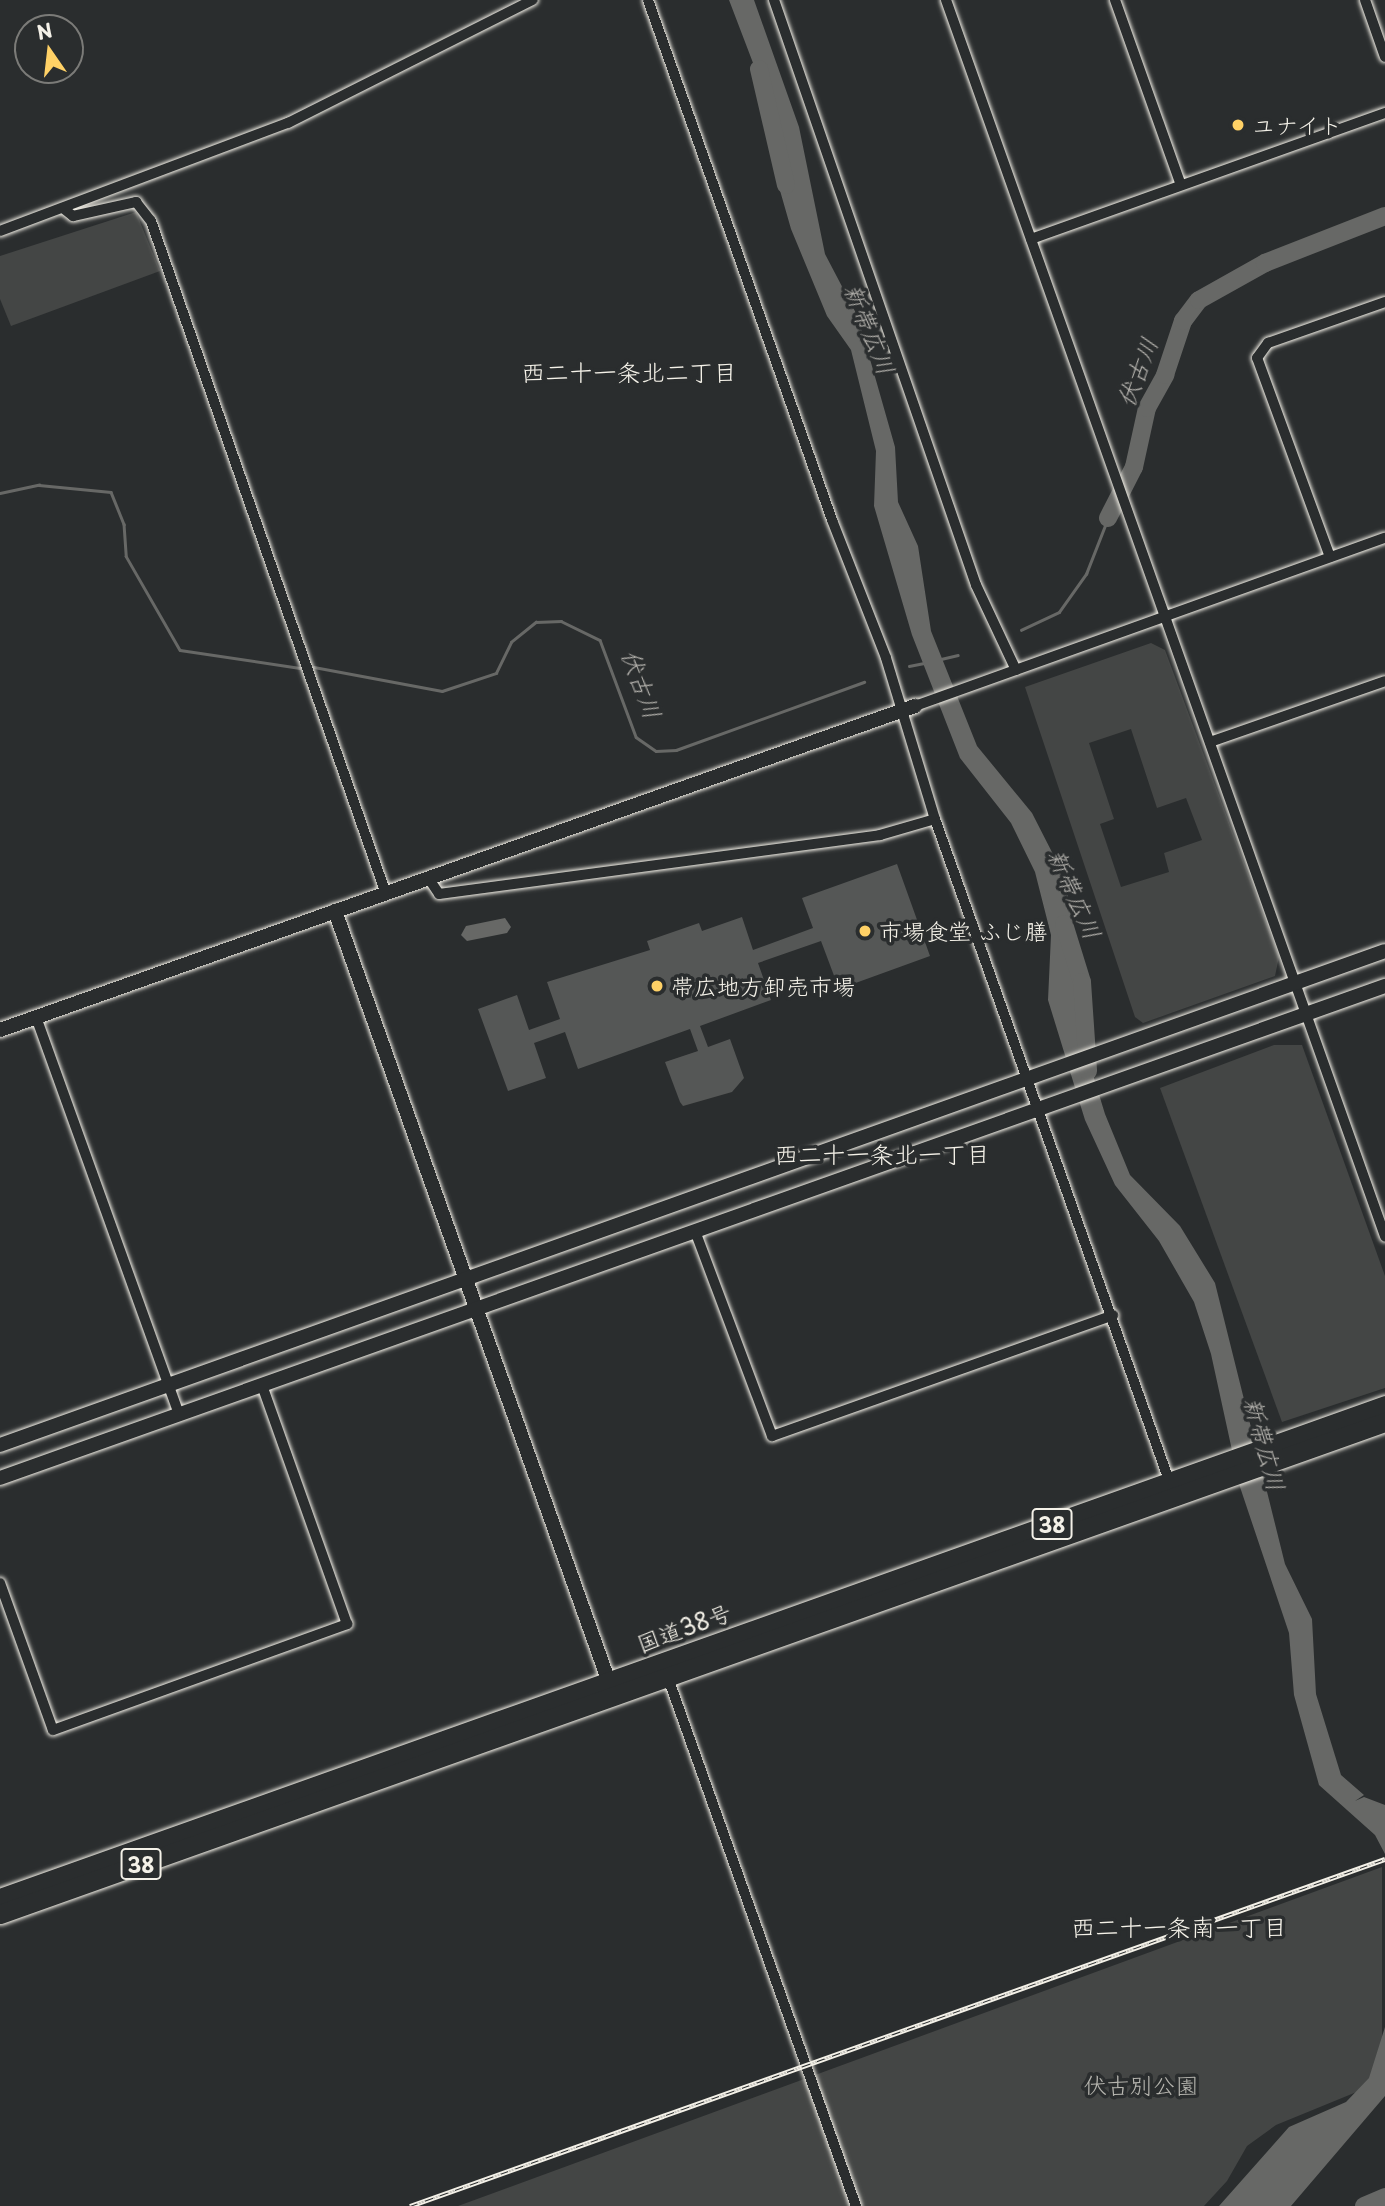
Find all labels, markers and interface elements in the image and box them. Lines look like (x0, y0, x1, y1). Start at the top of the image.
north arrow (14, 14, 84, 84)
text: N (34, 15, 55, 46)
place label: ユナイト (1252, 111, 1344, 139)
marker: ユナイト (1230, 117, 1246, 133)
water label: 新帯広川 (839, 279, 901, 379)
water label: 伏古川 (1111, 333, 1163, 411)
district label: 西二十一条北二丁目 (521, 358, 737, 386)
water label: 伏古川 (616, 645, 668, 723)
water label: 新帯広川 (1042, 844, 1108, 944)
place label: 市場食堂 ふじ膳 (879, 917, 1047, 945)
marker: 市場食堂 ふじ膳 (857, 923, 873, 939)
place label: 帯広地方卸売市場 (671, 972, 855, 1000)
marker: 帯広地方卸売市場 (649, 978, 665, 994)
district label: 西二十一条北一丁目 (774, 1140, 990, 1168)
water label: 新帯広川 (1239, 1394, 1291, 1494)
road number: 38 (1031, 1506, 1073, 1542)
street label: 国道38号 (633, 1598, 735, 1658)
road number: 38 (120, 1846, 162, 1882)
district label: 西二十一条南一丁目 (1071, 1913, 1287, 1941)
park label: 伏古別公園 (1084, 2071, 1198, 2099)

